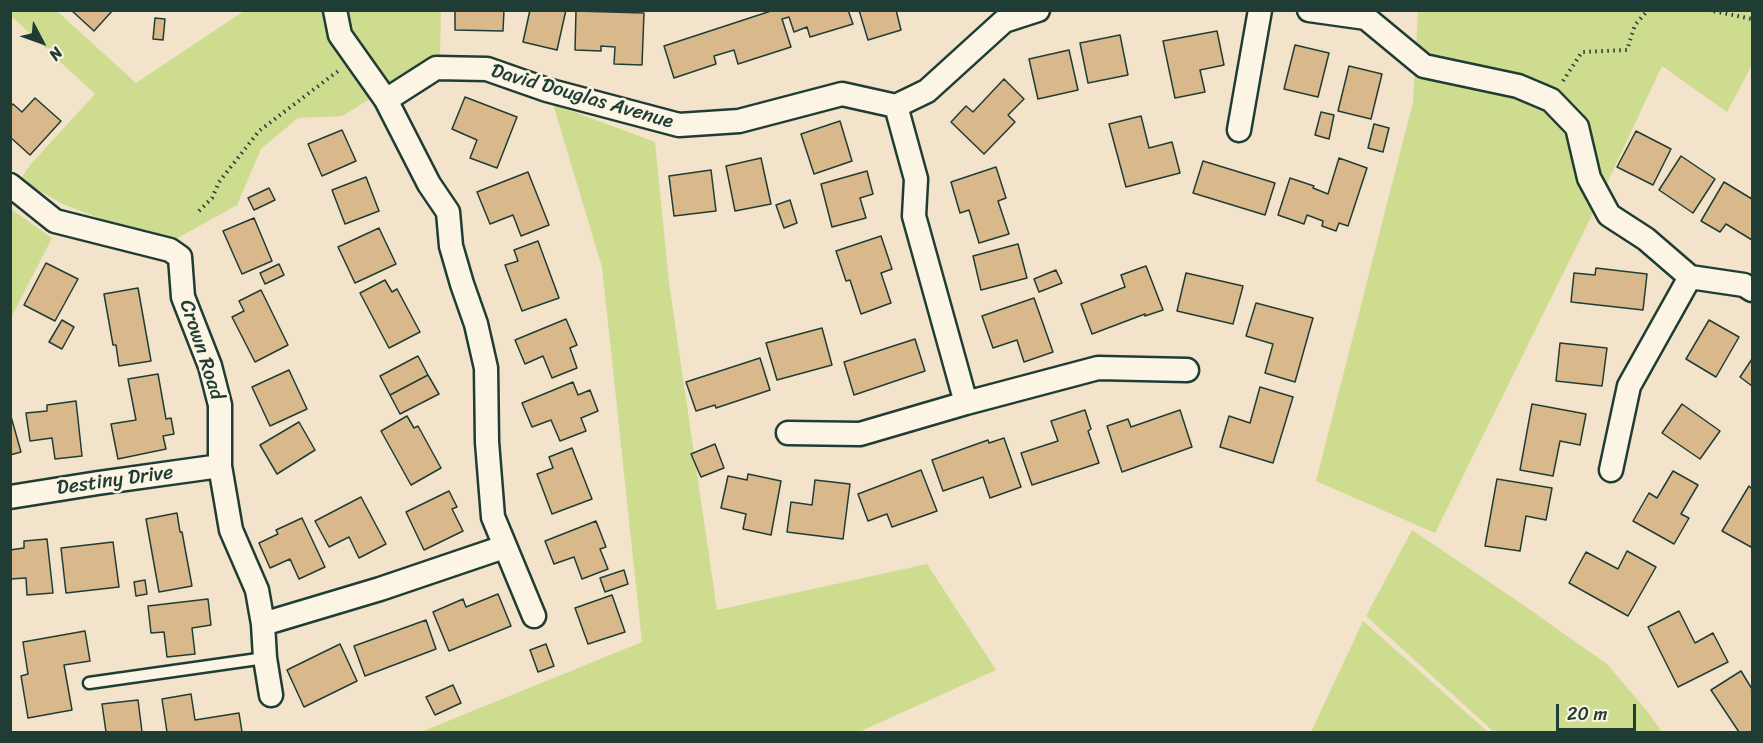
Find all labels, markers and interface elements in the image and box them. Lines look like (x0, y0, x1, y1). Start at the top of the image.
north arrow (12, 12, 72, 72)
text: N (41, 40, 71, 68)
street label: David Douglas Avenue (488, 59, 676, 135)
street label: Crown Road (174, 297, 228, 403)
street label: Destiny Drive (55, 461, 175, 501)
scale bar (1559, 692, 1638, 730)
text: 20 m (1567, 698, 1607, 730)

